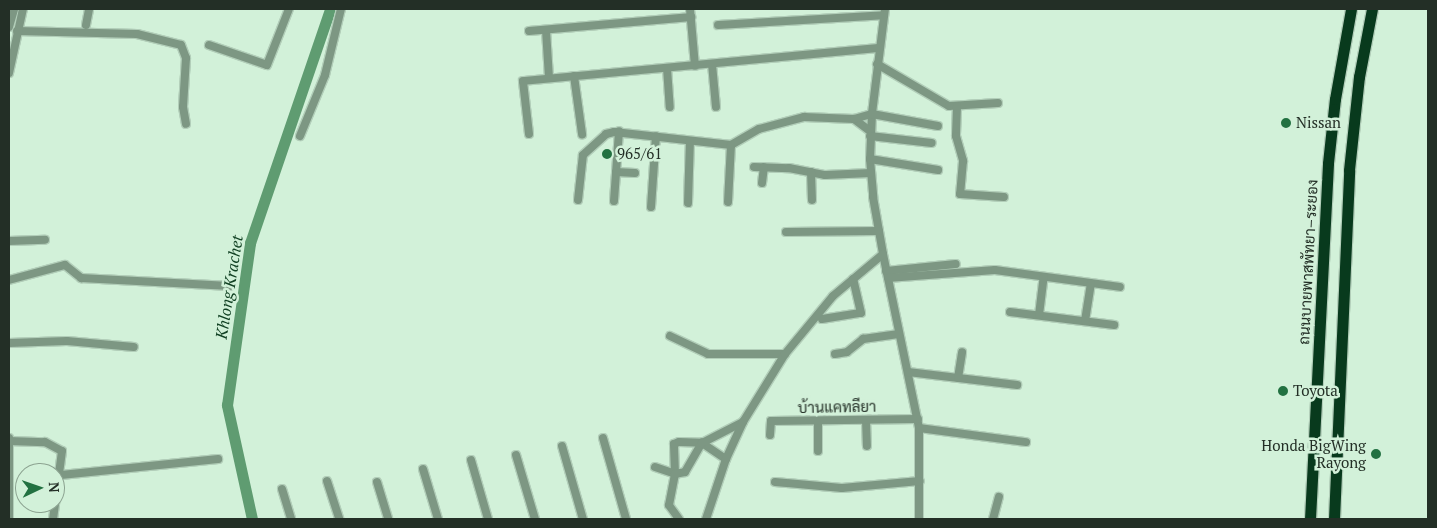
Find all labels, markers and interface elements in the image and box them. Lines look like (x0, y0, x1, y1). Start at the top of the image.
place label: Nissan (1296, 114, 1341, 132)
marker: Nissan (1280, 117, 1292, 129)
place label: 965/61 (617, 145, 662, 163)
marker: 965/61 (601, 148, 613, 160)
street label: ถนนบายพาสพัทยา–ระยอง (1295, 179, 1321, 345)
water label: Khlong Krachet (211, 234, 247, 340)
place label: Toyota (1293, 382, 1338, 400)
marker: Toyota (1277, 385, 1289, 397)
street label: บ้านแคทลียา (798, 397, 876, 417)
place label: Honda BigWing Rayong (1261, 436, 1366, 471)
marker: Honda BigWing Rayong (1370, 448, 1382, 460)
north arrow (15, 463, 65, 513)
text: N (45, 481, 64, 493)

